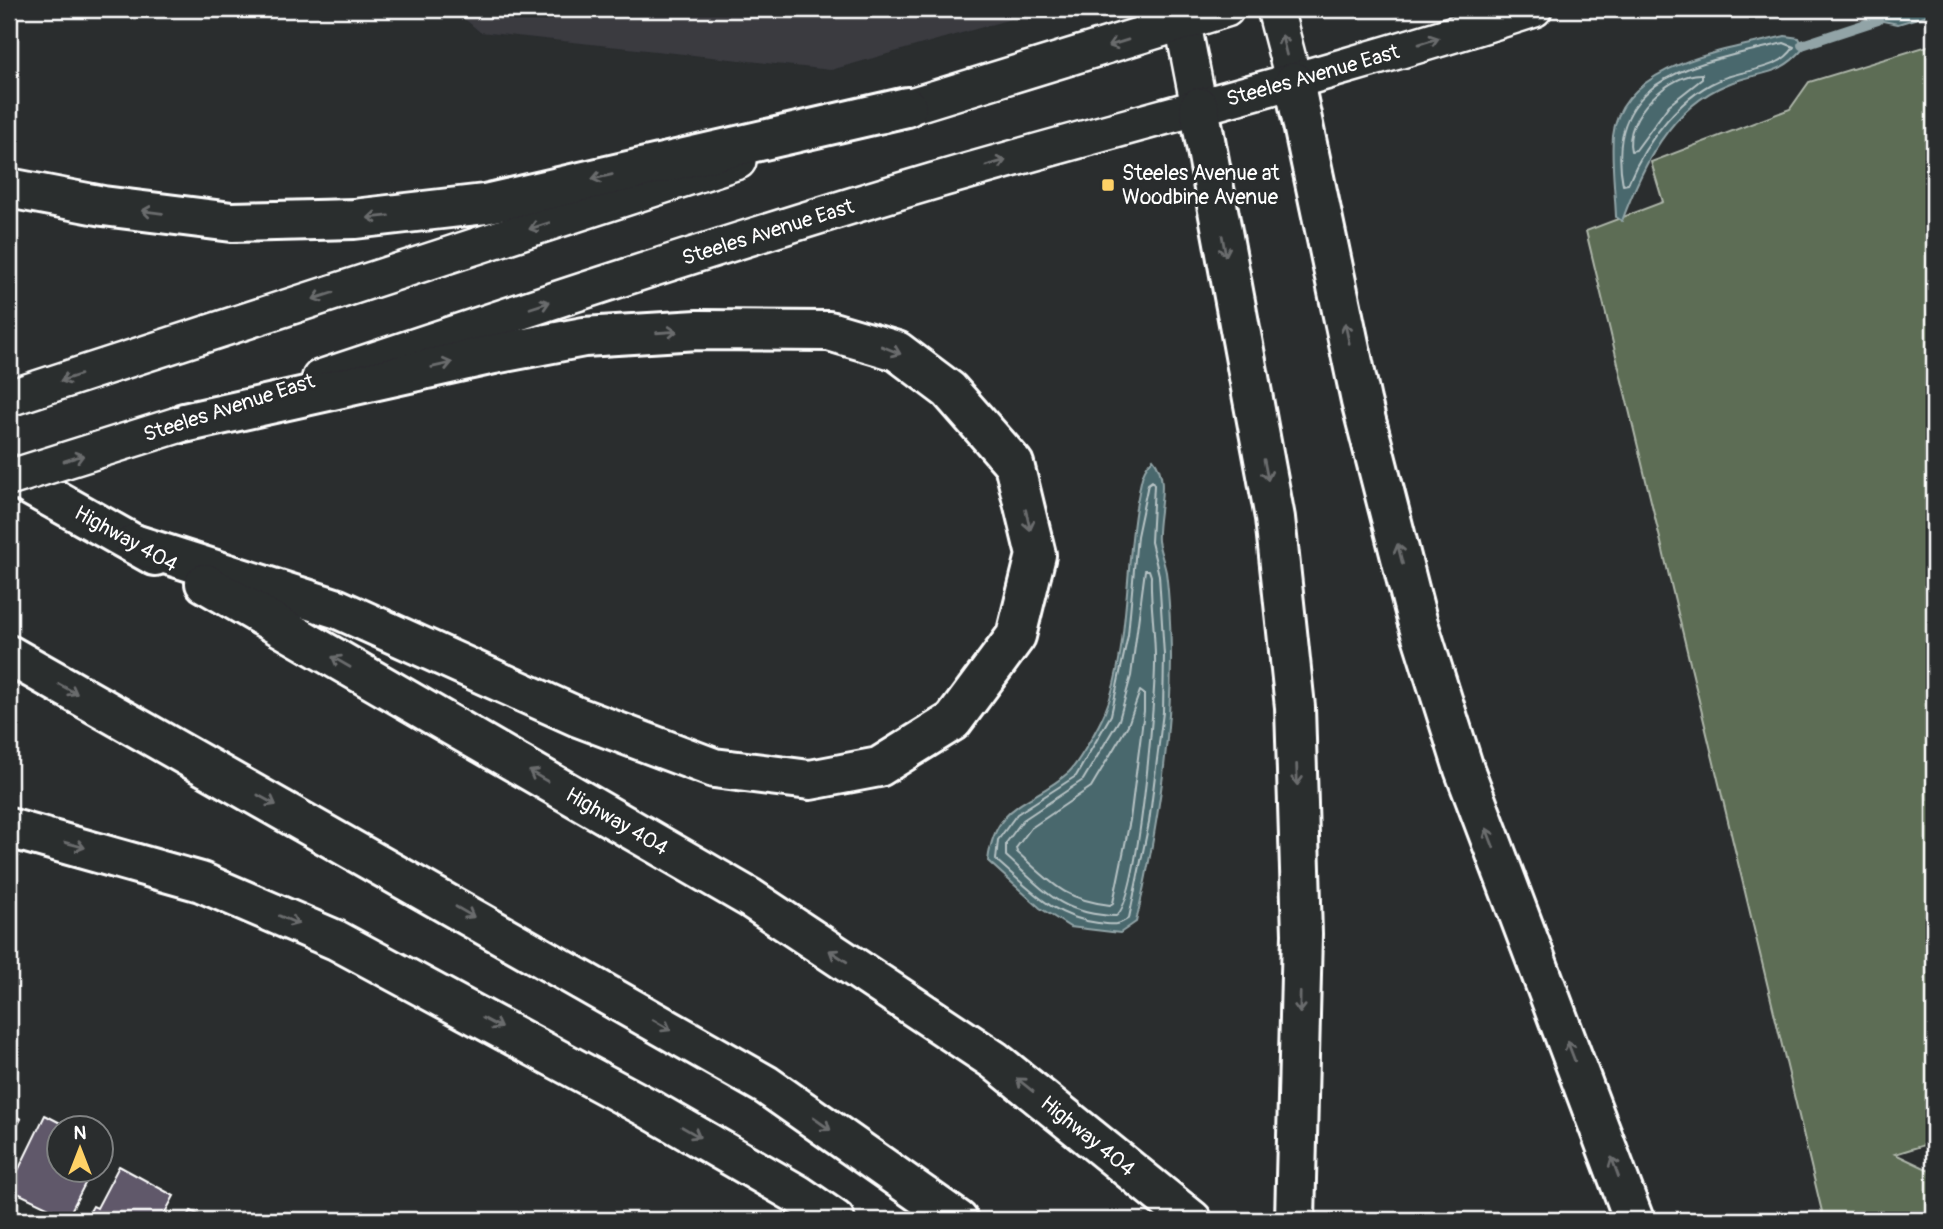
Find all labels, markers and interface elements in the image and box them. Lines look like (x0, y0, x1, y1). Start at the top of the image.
one-way arrow (1418, 34, 1440, 47)
one-way arrow (1277, 35, 1290, 57)
one-way arrow (1107, 38, 1129, 51)
street label: Steeles Avenue East (1223, 38, 1403, 112)
one-way arrow (985, 156, 1007, 169)
place label: Steeles Avenue at Woodbine Avenue (1122, 160, 1280, 211)
one-way arrow (591, 170, 614, 184)
marker: Steeles Avenue at Woodbine Avenue (1100, 177, 1116, 193)
street label: Steeles Avenue East (679, 192, 857, 272)
one-way arrow (141, 205, 164, 218)
one-way arrow (368, 210, 390, 223)
one-way arrow (529, 220, 551, 233)
one-way arrow (1218, 234, 1231, 257)
one-way arrow (312, 290, 334, 303)
one-way arrow (529, 298, 551, 311)
one-way arrow (1339, 322, 1353, 345)
one-way arrow (655, 326, 678, 339)
one-way arrow (880, 345, 901, 358)
one-way arrow (430, 358, 453, 372)
street label: Steeles Avenue East (140, 367, 318, 448)
one-way arrow (59, 373, 81, 385)
one-way arrow (63, 450, 85, 463)
one-way arrow (1259, 458, 1273, 481)
street label: Highway 404 (70, 500, 182, 578)
one-way arrow (1022, 509, 1035, 531)
one-way arrow (1393, 543, 1406, 566)
one-way arrow (331, 655, 351, 669)
one-way arrow (58, 682, 78, 696)
one-way arrow (1290, 764, 1303, 787)
one-way arrow (528, 768, 548, 782)
street label: Highway 404 (561, 781, 673, 861)
one-way arrow (256, 793, 276, 807)
one-way arrow (1483, 828, 1495, 850)
one-way arrow (63, 839, 86, 852)
one-way arrow (454, 905, 474, 919)
one-way arrow (278, 914, 299, 927)
one-way arrow (828, 949, 848, 963)
one-way arrow (1293, 991, 1307, 1014)
one-way arrow (481, 1017, 502, 1030)
one-way arrow (652, 1018, 672, 1032)
one-way arrow (1564, 1040, 1576, 1062)
one-way arrow (1017, 1077, 1035, 1092)
street label: Highway 404 (1035, 1090, 1141, 1182)
north arrow (46, 1114, 116, 1184)
one-way arrow (812, 1117, 831, 1131)
text: N (74, 1121, 87, 1145)
one-way arrow (681, 1126, 701, 1140)
one-way arrow (1608, 1157, 1620, 1179)

